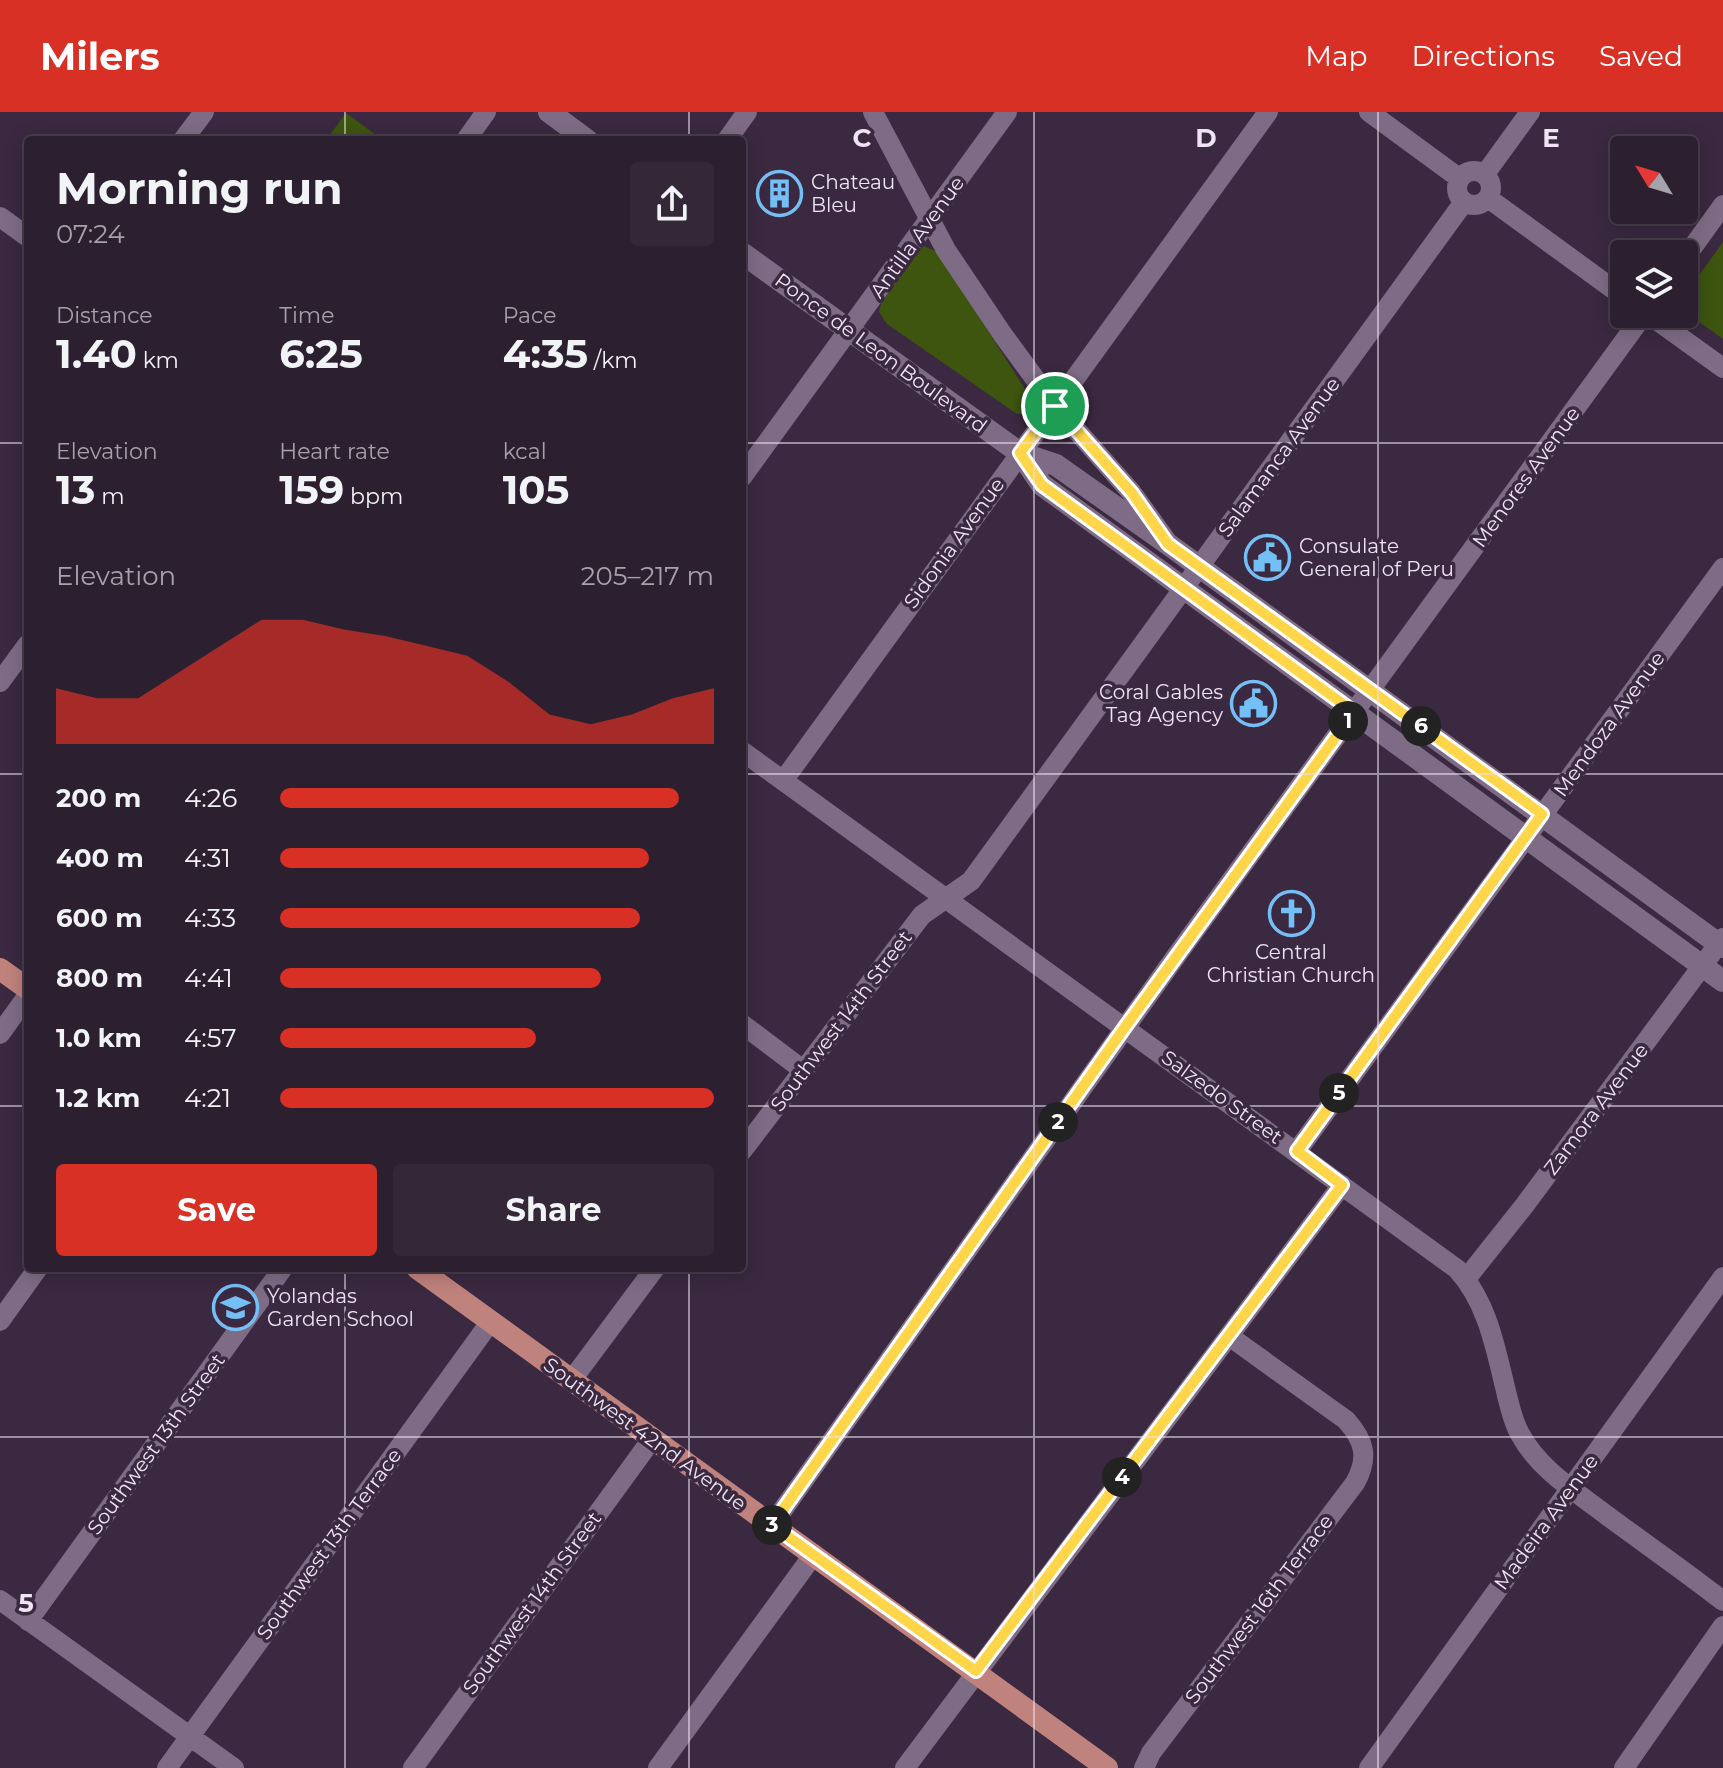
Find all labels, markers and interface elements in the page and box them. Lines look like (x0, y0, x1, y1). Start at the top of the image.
text: Milers (40, 33, 160, 80)
text: Map (1305, 39, 1367, 73)
text: Directions (1411, 39, 1555, 73)
text: Saved (1599, 39, 1683, 73)
text: C (853, 122, 872, 154)
text: D (1195, 122, 1217, 154)
text: E (1542, 122, 1560, 154)
north arrow (1610, 136, 1698, 224)
map controls (1610, 136, 1698, 328)
text: Morning run (56, 161, 343, 215)
button: share (630, 162, 714, 246)
building icon: Chateau Bleu (756, 169, 804, 217)
place label: Chateau Bleu (811, 170, 895, 217)
street label: Antilla Avenue (865, 171, 969, 303)
text: 07:24 (56, 218, 125, 250)
button: layers (1610, 240, 1698, 328)
street label: Ponce de Leon Boulevard (770, 268, 992, 438)
text: Distance (56, 302, 153, 329)
text: Time (279, 302, 335, 329)
text: Pace (503, 302, 557, 329)
text: 1.40 (56, 329, 137, 378)
text: 6:25 (279, 329, 363, 378)
text: 4:35 (503, 329, 588, 378)
text: km (137, 347, 179, 374)
text: /km (588, 347, 638, 374)
pin (1021, 372, 1089, 440)
street label: Salamanca Avenue (1213, 372, 1345, 542)
icon: arrive (1033, 384, 1077, 428)
street label: Menores Avenue (1467, 402, 1585, 552)
text: Elevation (56, 438, 158, 465)
text: Heart rate (279, 438, 390, 465)
text: kcal (503, 438, 547, 465)
text: 13 (56, 465, 95, 514)
text: 159 (279, 465, 344, 514)
text: 105 (503, 465, 569, 514)
street label: Sidonia Avenue (899, 473, 1009, 613)
text: m (95, 483, 124, 510)
text: bpm (344, 483, 403, 510)
public building icon: Consulate General of Peru (1244, 534, 1292, 582)
place label: Consulate General of Peru (1299, 534, 1454, 581)
text: Elevation (56, 560, 176, 592)
text: 205–217 m (581, 560, 714, 592)
street label: Mendoza Avenue (1548, 647, 1670, 801)
place label: Coral Gables Tag Agency (1099, 680, 1223, 727)
public building icon: Coral Gables Tag Agency (1230, 680, 1278, 728)
pin: 1 (1328, 701, 1368, 741)
pin: 6 (1401, 706, 1441, 746)
text: 1 (1344, 707, 1352, 734)
text: 6 (1414, 712, 1428, 739)
text: 200 m (56, 782, 141, 814)
text: 4:26 (184, 782, 237, 814)
text: 400 m (56, 842, 144, 874)
text: 4:31 (184, 842, 231, 874)
church icon: Central Christian Church (1267, 889, 1315, 937)
text: 600 m (56, 902, 143, 934)
text: 4:33 (184, 902, 236, 934)
street label: Southwest 14th Street (765, 926, 917, 1116)
place label: Central Christian Church (1207, 940, 1375, 987)
text: 800 m (56, 962, 143, 994)
text: 4:41 (184, 962, 233, 994)
text: 1.0 km (56, 1022, 142, 1054)
text: 4:57 (184, 1022, 237, 1054)
street label: Zamora Avenue (1539, 1039, 1653, 1179)
street label: Salzedo Street (1157, 1045, 1287, 1149)
pin: 5 (1319, 1073, 1359, 1113)
text: 5 (1332, 1079, 1346, 1106)
text: 1.2 km (56, 1082, 140, 1114)
text: 4:21 (184, 1082, 231, 1114)
pin: 2 (1038, 1102, 1078, 1142)
text: 2 (1052, 1108, 1064, 1135)
button: Save (56, 1164, 377, 1256)
button: Share (393, 1164, 714, 1256)
school or university icon: Yolandas Garden School (212, 1284, 260, 1332)
place label: Yolandas Garden School (267, 1284, 414, 1331)
street label: Southwest 13th Street (82, 1349, 230, 1539)
street label: Southwest 42nd Avenue (539, 1352, 751, 1516)
street label: Southwest 13th Terrace (252, 1444, 406, 1644)
street label: Madeira Avenue (1489, 1450, 1603, 1594)
pin: 4 (1102, 1457, 1142, 1497)
text: 4 (1114, 1463, 1130, 1490)
pin: 3 (752, 1505, 792, 1545)
street label: Southwest 14th Street (458, 1507, 606, 1699)
street label: Southwest 16th Terrace (1180, 1510, 1338, 1708)
text: 3 (765, 1511, 779, 1538)
text: 5 (18, 1587, 34, 1619)

